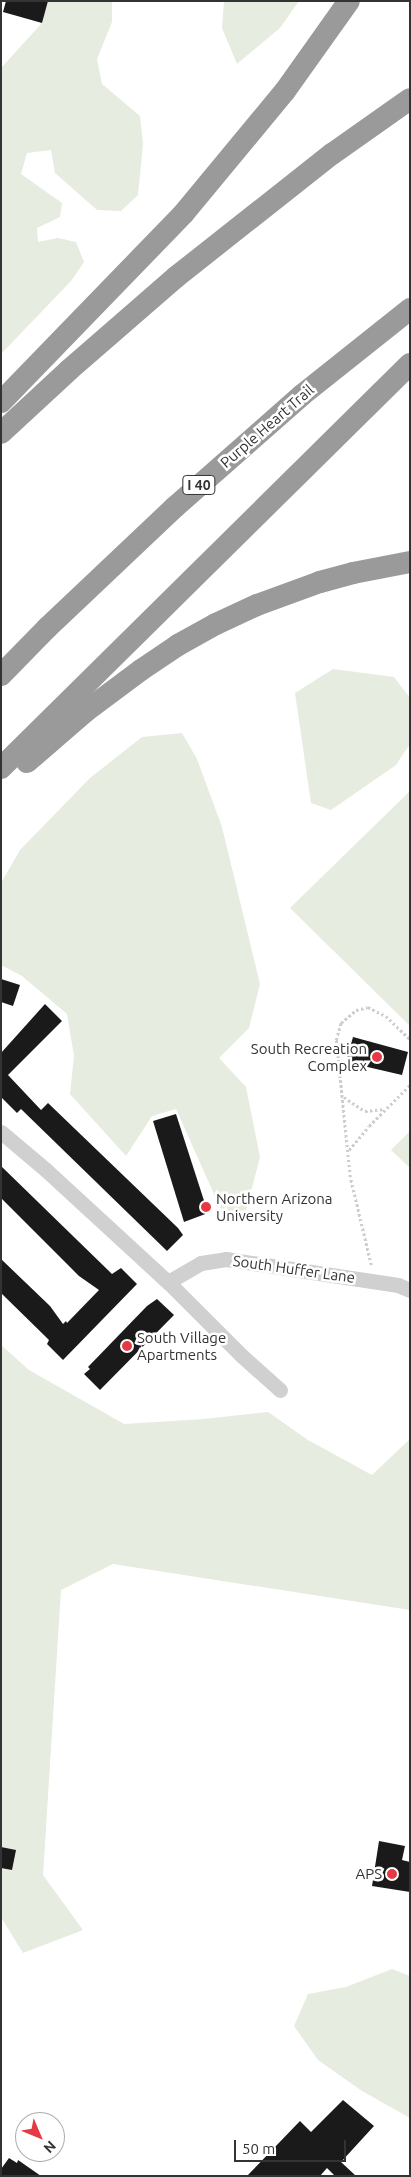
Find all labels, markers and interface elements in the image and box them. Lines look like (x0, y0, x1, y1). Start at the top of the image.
street label: Purple Heart Trail (217, 381, 317, 471)
road number: I 40 (182, 474, 216, 496)
place label: South Recreation Complex (251, 1039, 367, 1074)
marker: South Recreation Complex (371, 1051, 383, 1063)
place label: Northern Arizona University (216, 1189, 332, 1224)
marker: Northern Arizona University (200, 1201, 212, 1213)
street label: South Huffer Lane (232, 1252, 356, 1286)
place label: South Village Apartments (137, 1328, 226, 1363)
marker: South Village Apartments (121, 1340, 133, 1352)
place label: APS (355, 1865, 382, 1883)
marker: APS (386, 1868, 398, 1880)
north arrow (15, 2112, 65, 2162)
scale bar (236, 2130, 348, 2162)
text: N (41, 2138, 59, 2156)
text: 50 m (242, 2140, 275, 2157)

